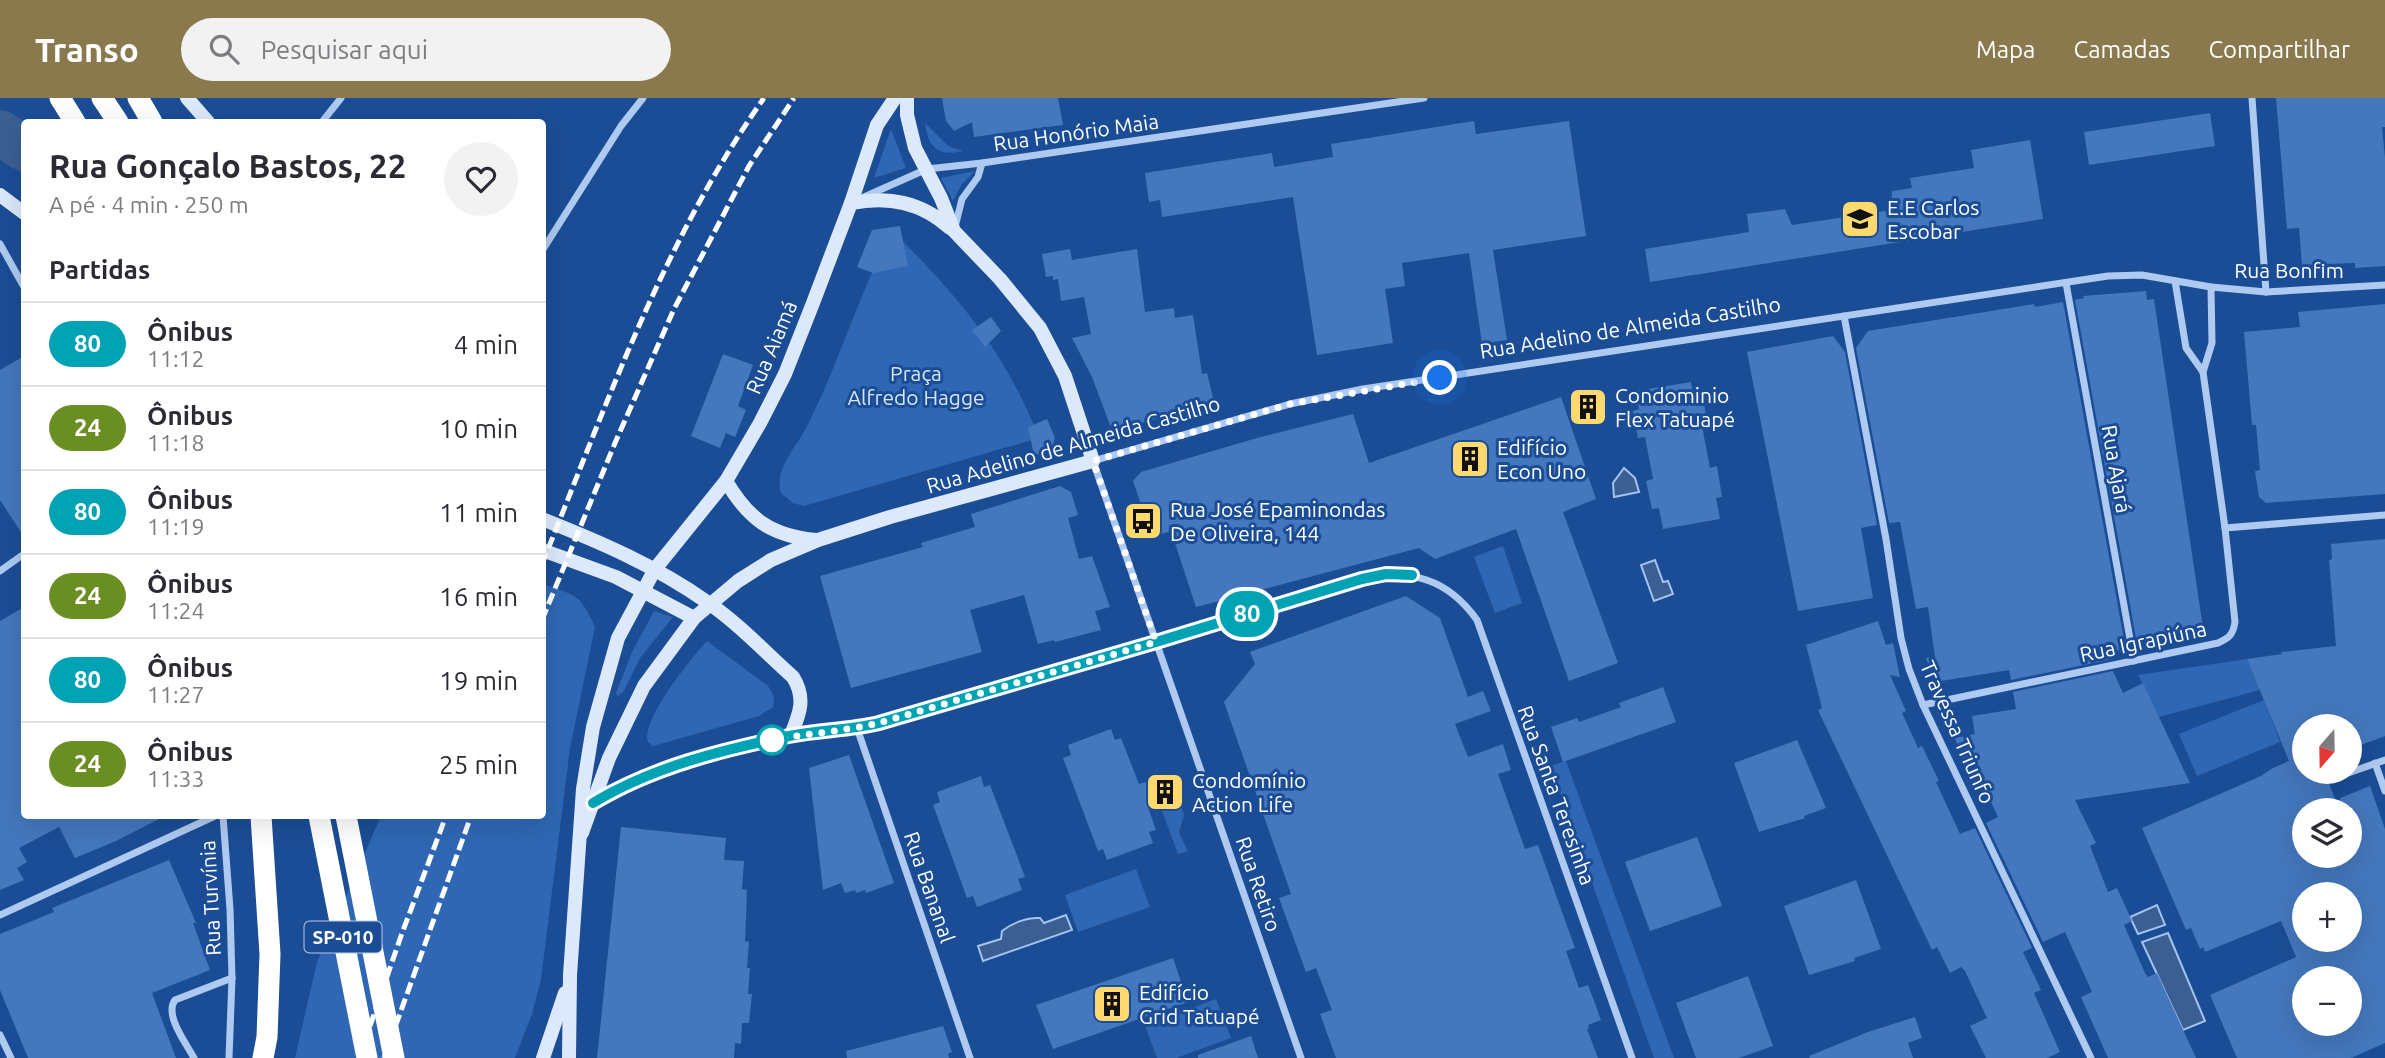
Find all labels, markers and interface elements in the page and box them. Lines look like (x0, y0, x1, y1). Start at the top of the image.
search box (181, 18, 671, 81)
icon: search (205, 30, 243, 68)
text: Transo (35, 31, 139, 68)
text: Pesquisar aqui (261, 35, 428, 64)
text: Mapa (1976, 36, 2035, 63)
text: Camadas (2073, 36, 2170, 63)
text: Compartilhar (2208, 36, 2350, 63)
street label: Rua Honório Maia (992, 108, 1160, 156)
button: heart (444, 142, 518, 216)
text: Rua Gonçalo Bastos, 22 (49, 147, 406, 184)
text: A pé · 4 min · 250 m (49, 192, 249, 217)
place label: E.E Carlos Escobar (1887, 195, 1979, 243)
school or university icon: E.E Carlos Escobar (1839, 198, 1881, 240)
text: Partidas (49, 255, 150, 284)
street label: Rua Bonfim (2234, 258, 2344, 282)
street label: Rua Adelino de Almeida Castilho (1478, 291, 1782, 363)
street label: Rua Aiamá (741, 297, 801, 397)
text: Ônibus (147, 317, 233, 346)
text: 80 (74, 330, 101, 357)
text: 4 min (454, 330, 518, 359)
text: 11:12 (147, 346, 205, 371)
your location (1422, 360, 1457, 395)
park label: Praça Alfredo Hagge (847, 361, 985, 409)
place label: Condominio Flex Tatuapé (1615, 383, 1735, 431)
building icon: Condominio Flex Tatuapé (1567, 386, 1609, 428)
street label: Rua Adelino de Almeida Castilho (923, 391, 1223, 497)
text: Ônibus (147, 401, 233, 430)
text: 24 (74, 414, 101, 441)
text: 10 min (439, 414, 518, 443)
street label: Rua Ajará (2097, 423, 2137, 515)
text: 11:18 (147, 430, 205, 455)
place label: Edifício Econ Uno (1497, 435, 1586, 483)
building icon: Edifício Econ Uno (1449, 438, 1491, 480)
text: Ônibus (147, 485, 233, 514)
place label: Rua José Epaminondas De Oliveira, 144 (1170, 497, 1385, 545)
text: 80 (74, 498, 101, 525)
text: 11 min (439, 498, 518, 527)
bus stop icon: Rua José Epaminondas De Oliveira, 144 (1122, 500, 1164, 542)
text: 11:19 (147, 514, 205, 539)
text: Ônibus (147, 569, 233, 598)
text: 24 (74, 582, 101, 609)
text: 16 min (439, 582, 518, 611)
line badge: 80 (1216, 591, 1278, 637)
text: 11:24 (147, 598, 205, 623)
text: 80 (1233, 600, 1261, 627)
street label: Rua Igrapiúna (2077, 616, 2209, 666)
text: Ônibus (147, 653, 233, 682)
street label: Travessa Triunfo (1916, 657, 2000, 807)
text: 80 (74, 666, 101, 693)
text: 19 min (439, 666, 518, 695)
text: 11:27 (147, 682, 205, 707)
street label: Rua Santa Teresinha (1513, 702, 1601, 888)
north arrow (2292, 714, 2362, 784)
map controls (2292, 714, 2362, 1036)
unlabelled marker (757, 725, 787, 755)
text: Ônibus (147, 737, 233, 766)
text: 24 (74, 750, 101, 777)
text: 25 min (439, 750, 518, 779)
text: 11:33 (147, 766, 205, 791)
place label: Condomínio Action Life (1192, 768, 1306, 816)
building icon: Condomínio Action Life (1144, 771, 1186, 813)
button: layers (2292, 798, 2362, 868)
street label: Rua Bananal (900, 828, 960, 946)
street label: Rua Retiro (1232, 833, 1286, 935)
street label: Rua Turvínia (195, 840, 225, 956)
button: + (2292, 882, 2362, 952)
road number: SP-010 (304, 922, 382, 952)
button: − (2292, 966, 2362, 1036)
place label: Edifício Grid Tatuapé (1139, 980, 1260, 1028)
building icon: Edifício Grid Tatuapé (1091, 983, 1133, 1025)

